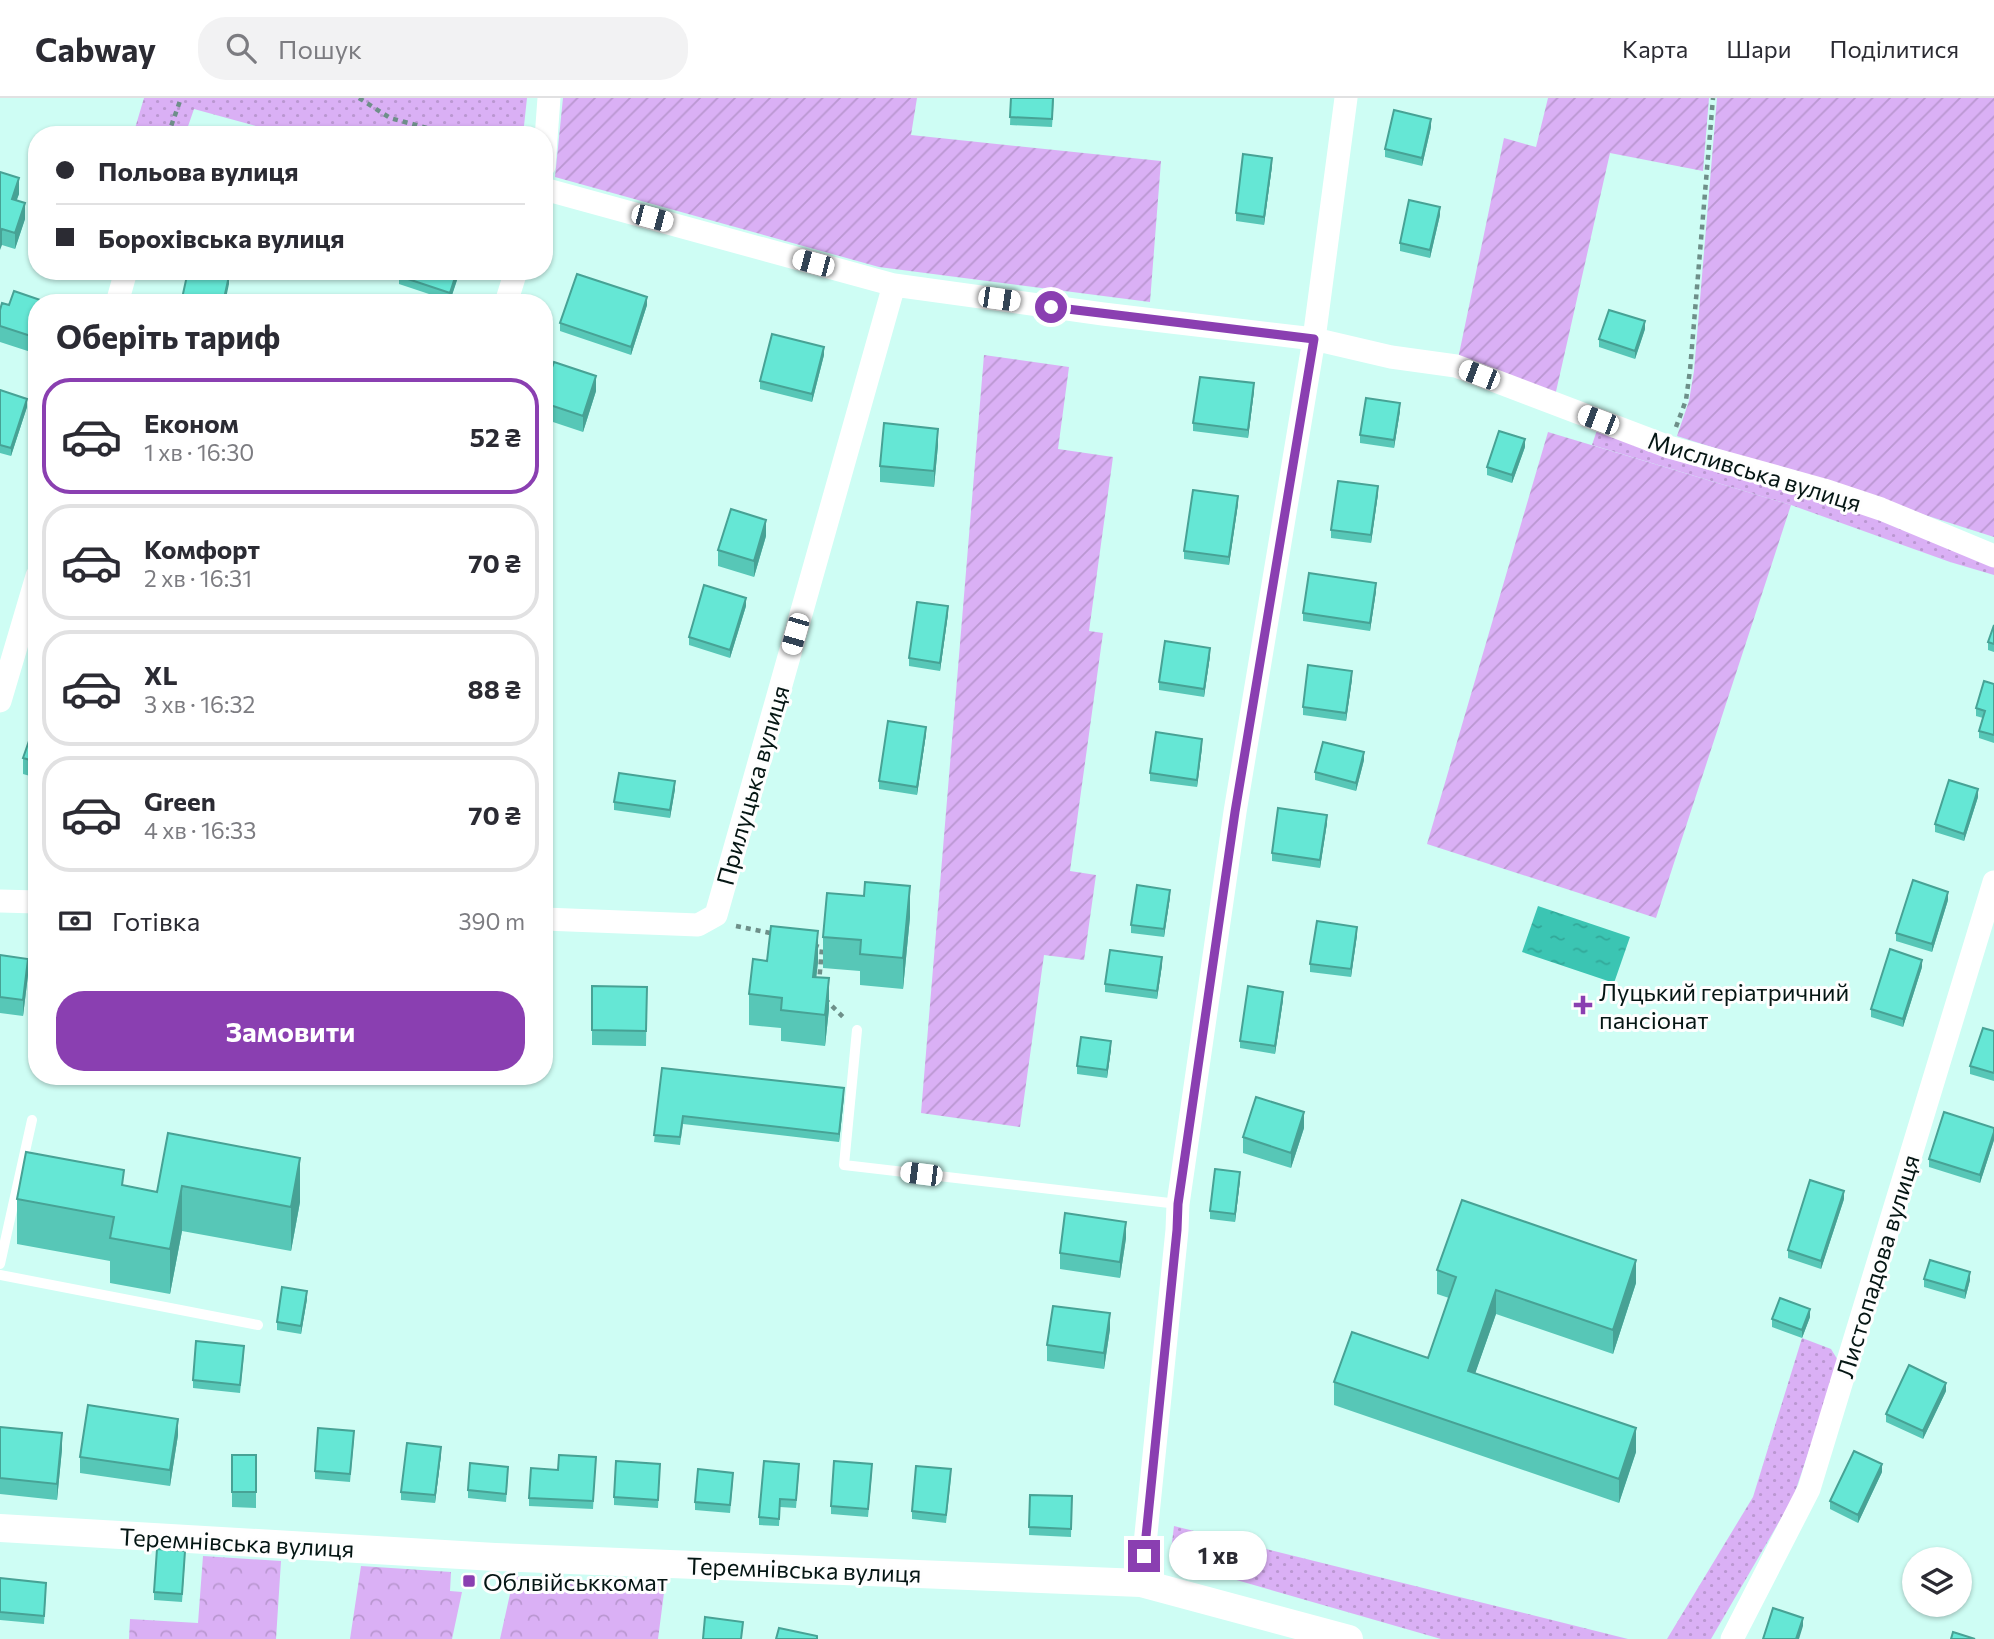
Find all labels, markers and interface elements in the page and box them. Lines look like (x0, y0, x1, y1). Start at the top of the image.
search box (198, 17, 688, 80)
text: Cabway (35, 28, 156, 69)
icon: search (222, 29, 260, 67)
text: Пошук (278, 33, 362, 64)
text: Карта (1622, 34, 1688, 63)
text: Шари (1726, 34, 1792, 63)
text: Поділитися (1830, 34, 1959, 63)
text: Польова вулиця (98, 155, 299, 186)
car (629, 202, 676, 234)
text: Борохівська вулиця (98, 222, 345, 253)
car (790, 247, 837, 279)
car (977, 286, 1022, 312)
route start (1035, 291, 1067, 323)
text: Оберіть тариф (56, 316, 280, 356)
car (1456, 358, 1503, 392)
car (1575, 403, 1622, 437)
icon: car (60, 405, 123, 468)
text: Економ (144, 407, 239, 438)
text: 52 ₴ (470, 421, 521, 452)
street label: Мисливська вулиця (1645, 425, 1865, 517)
text: 1 хв · 16:30 (144, 438, 254, 466)
icon: car (60, 531, 123, 594)
text: Комфорт (144, 533, 260, 564)
text: 70 ₴ (468, 547, 521, 578)
text: 2 хв · 16:31 (144, 564, 252, 592)
car (780, 611, 811, 657)
icon: car (60, 657, 123, 720)
text: XL (144, 659, 178, 690)
text: 88 ₴ (468, 673, 521, 704)
street label: Прилуцька вулиця (710, 682, 794, 888)
text: 3 хв · 16:32 (144, 690, 255, 718)
icon: car (60, 783, 123, 846)
text: Green (144, 785, 216, 816)
text: 70 ₴ (468, 799, 521, 830)
text: 4 хв · 16:33 (144, 816, 256, 844)
icon: cash (56, 902, 94, 940)
text: Готівка (112, 905, 200, 936)
text: 390 m (458, 907, 525, 935)
place label: Луцький геріатричний пансіонат (1599, 977, 1849, 1034)
button: Замовити (56, 991, 525, 1071)
marker: Луцький геріатричний пансіонат (1573, 995, 1593, 1015)
street label: Листопадова вулиця (1829, 1151, 1925, 1381)
car (899, 1161, 944, 1187)
street label: Теремнівська вулиця (119, 1521, 355, 1563)
callout: 1 хв (1168, 1532, 1266, 1580)
route end (1128, 1540, 1160, 1572)
text: 1 хв (1198, 1541, 1238, 1569)
map controls (1902, 1547, 1972, 1617)
button: layers (1902, 1547, 1972, 1617)
street label: Теремнівська вулиця (686, 1550, 922, 1588)
place label: Облвійськкомат (483, 1567, 668, 1596)
marker: Облвійськкомат (461, 1573, 477, 1589)

